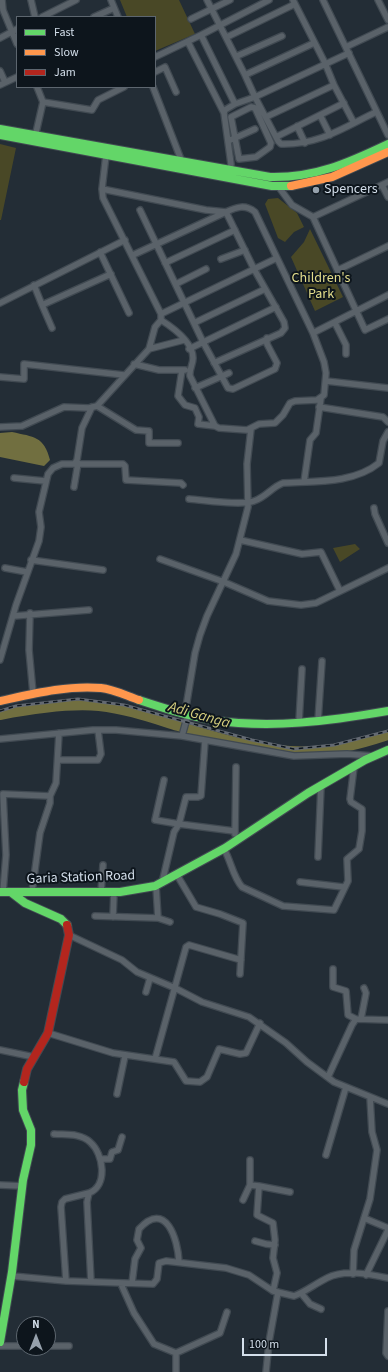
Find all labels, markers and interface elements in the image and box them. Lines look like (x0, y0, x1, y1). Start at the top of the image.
legend (16, 16, 156, 88)
text: Fast (54, 24, 74, 41)
text: Slow (54, 44, 79, 61)
text: Jam (54, 64, 76, 81)
place label: Spencers (324, 182, 378, 198)
marker: Spencers (311, 185, 321, 195)
park label: Children's Park (292, 271, 350, 304)
water label: Adi Ganga (166, 699, 232, 733)
street label: Garia Station Road (26, 868, 136, 888)
north arrow (16, 1316, 56, 1356)
text: N (32, 1317, 40, 1332)
scale bar (244, 1330, 329, 1356)
text: 100 m (249, 1336, 279, 1353)

